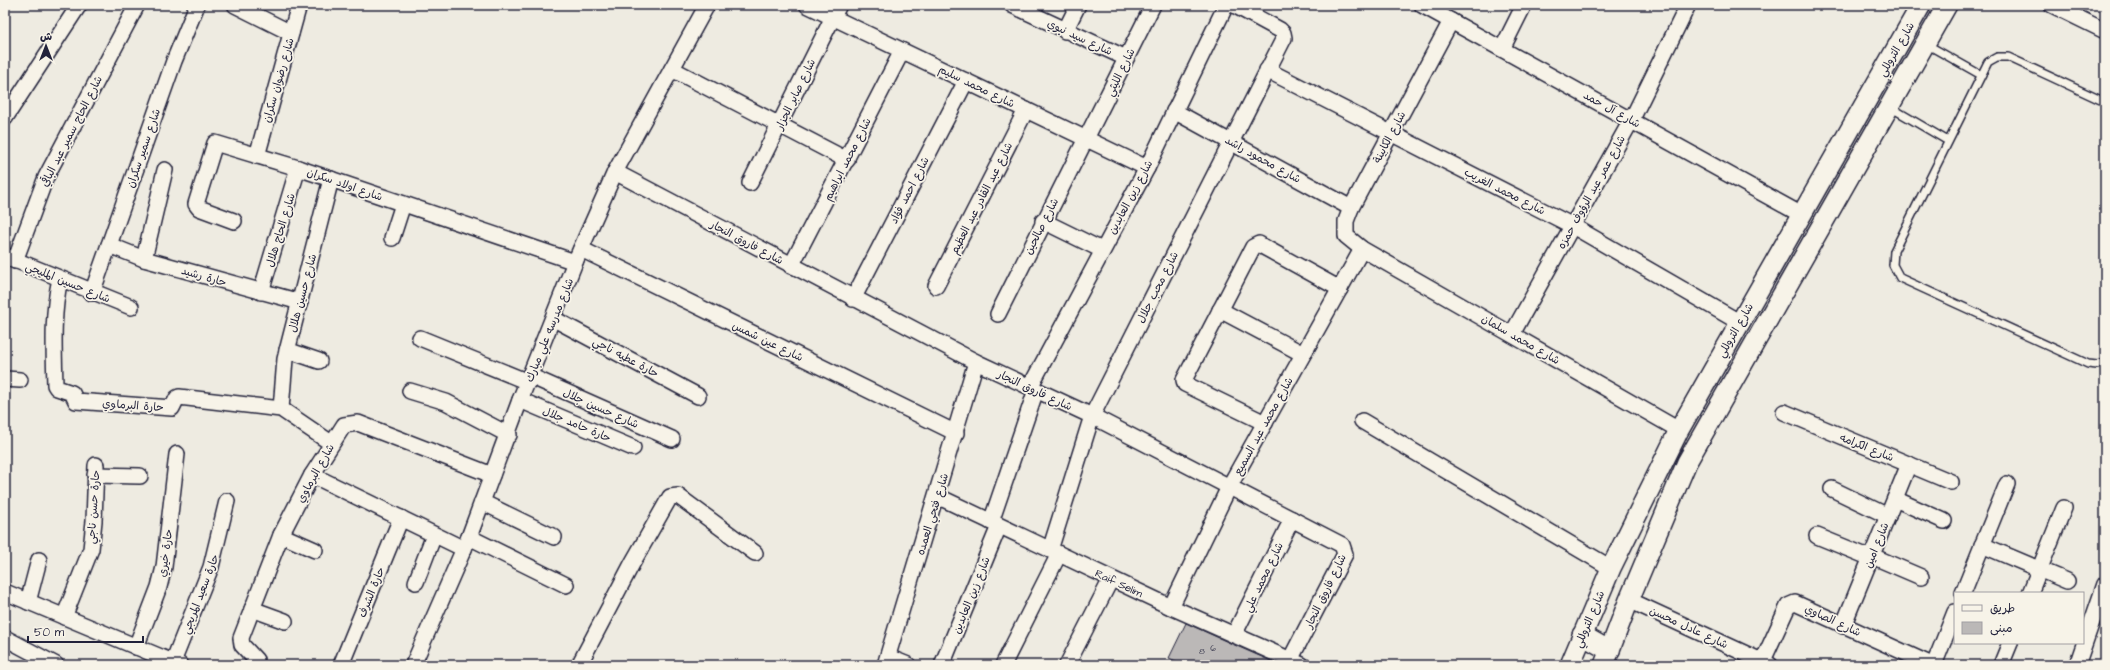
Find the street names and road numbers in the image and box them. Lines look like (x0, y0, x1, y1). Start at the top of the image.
street label: شارع سيد نبوي (1044, 16, 1115, 60)
street label: شارع التروللي (1875, 19, 1921, 81)
street label: شارع رضوان سكران (259, 36, 299, 125)
street label: شارع الليثي (1102, 46, 1141, 100)
street label: شارع صابر الجزار (771, 56, 820, 134)
street label: شارع محمد سليم (936, 62, 1017, 112)
street label: شارع الحاج سمير عبد الباقي (37, 73, 107, 190)
street label: شارع آل حمد (1580, 88, 1643, 132)
street label: شارع سمير سكران (123, 107, 165, 190)
street label: شارع الكابينة (1370, 109, 1410, 166)
street label: شارع محمد ابراهيم (820, 115, 876, 204)
street label: شارع محمود راشد (1222, 132, 1303, 187)
street label: شارع عمر عبد الرؤوف حمزه (1554, 133, 1630, 252)
street label: شارع عبد القادر عبد العظيم (947, 140, 1017, 257)
street label: شارع احمد فؤاد (886, 154, 934, 227)
street label: شارع زين العابدين (1105, 158, 1157, 237)
street label: شارع اولاد سكران (305, 164, 385, 205)
street label: شارع محمد الغريب (1461, 165, 1548, 219)
street label: شارع الحاج هلال (262, 191, 300, 269)
street label: شارع صالحين (1021, 195, 1063, 257)
street label: شارع فاروق النجار (706, 216, 786, 269)
street label: شارع محب جلال (1133, 249, 1183, 326)
street label: شارع حسين هلال (285, 252, 321, 334)
street label: شارع حسين المليجي (22, 259, 112, 309)
street label: حارة رشيد (180, 263, 228, 290)
street label: شارع مدرسه علي مبارك (522, 276, 580, 385)
street label: شارع التروللي (1714, 300, 1760, 362)
street label: شارع محمد سلمان (1478, 311, 1563, 369)
street label: شارع عين شمس (729, 318, 806, 366)
street label: حارة عطيه ناجي (589, 334, 661, 384)
street label: شارع فاروق النجار (994, 366, 1075, 415)
street label: شارع محمد عبد السميع (1230, 375, 1298, 478)
street label: شارع حسين جلال (560, 385, 641, 433)
street label: حارة البرماوي (102, 396, 164, 416)
street label: حارة حامد جلال (540, 403, 613, 446)
street label: شارع الكرامه (1837, 430, 1896, 466)
street label: شارع البرماوي (293, 441, 339, 506)
street label: حارة حسن ناجي (83, 469, 107, 545)
street label: شارع فتحي العمده (913, 471, 955, 558)
street label: شارع امين (1861, 520, 1893, 571)
street label: حارة خيري (155, 528, 177, 578)
street label: شارع محمد علي (1240, 540, 1290, 616)
street label: حارة سعيد المريجي (178, 552, 225, 637)
street label: شارع فاروق النجار (1301, 552, 1351, 632)
street label: شارع زين العابدين (949, 554, 995, 636)
street label: حارة الشرف (355, 565, 388, 620)
street label: Raif Selim (1093, 566, 1145, 601)
street label: شارع التروللي (1571, 588, 1611, 651)
street label: شارع الصاوي (1802, 601, 1863, 641)
street label: شارع عادل محسن (1647, 603, 1730, 653)

